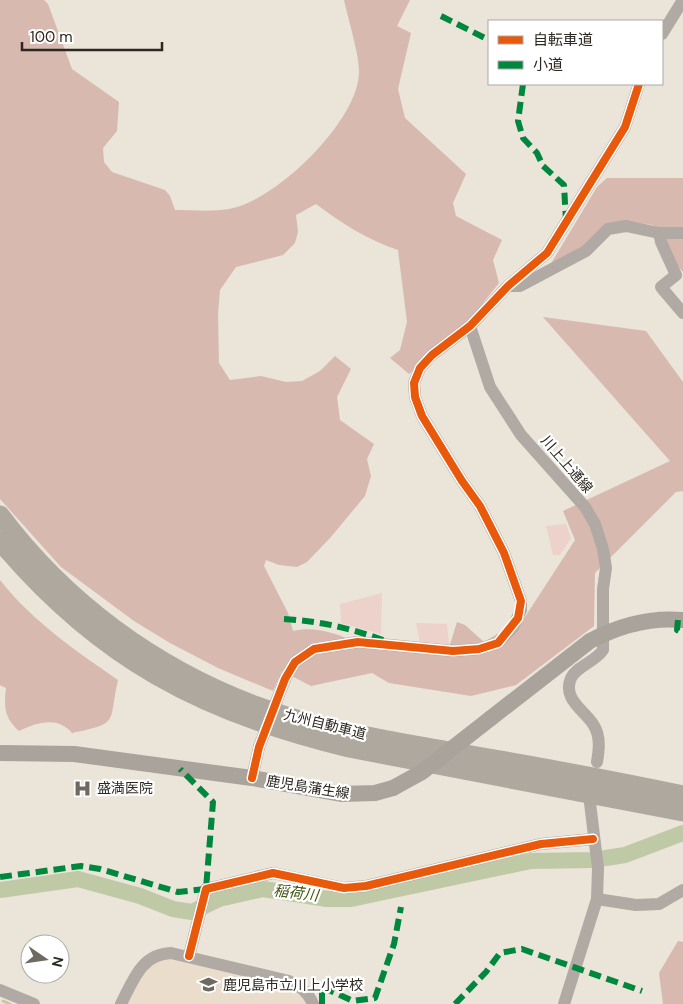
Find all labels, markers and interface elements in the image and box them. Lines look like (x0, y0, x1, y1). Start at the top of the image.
scale bar (22, 20, 162, 52)
legend (488, 20, 663, 85)
text: 100 m (30, 27, 73, 47)
text: 自転車道 (533, 30, 593, 50)
text: 小道 (533, 55, 563, 75)
street label: 川上上通線 (537, 432, 597, 496)
street label: 九州自動車道 (282, 705, 368, 743)
street label: 鹿児島蒲生線 (265, 772, 351, 802)
hospital icon: 盛満医院 (73, 778, 93, 798)
place label: 盛満医院 (97, 779, 153, 797)
water label: 稲荷川 (272, 880, 322, 906)
north arrow (20, 934, 70, 984)
text: N (48, 955, 68, 969)
school or university icon: 鹿児島市立川上小学校 (199, 975, 219, 995)
place label: 鹿児島市立川上小学校 (223, 976, 363, 994)

